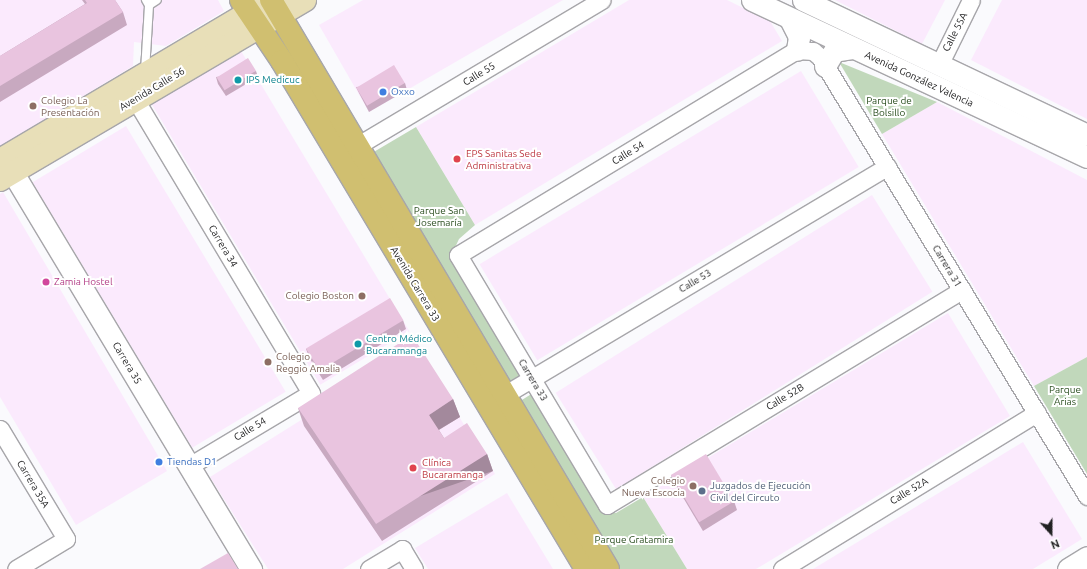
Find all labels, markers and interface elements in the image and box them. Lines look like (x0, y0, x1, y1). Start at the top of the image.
street label: Calle 55A (940, 11, 970, 53)
street label: Avenida González Valencia (863, 49, 975, 109)
street label: Calle 55 (461, 60, 497, 88)
street label: Avenida Calle 56 (117, 65, 187, 113)
place label: IPS Medicuc (246, 74, 300, 86)
marker: IPS Medicuc (233, 75, 243, 85)
place label: Oxxo (391, 86, 415, 98)
marker: Oxxo (378, 87, 388, 97)
place label: Colegio La Presentación (41, 94, 100, 118)
park label: Parque de Bolsillo (866, 94, 912, 118)
marker: Colegio La Presentación (28, 101, 38, 111)
street label: Calle 54 (610, 139, 646, 167)
place label: EPS Sanitas Sede Administrativa (466, 147, 541, 170)
marker: EPS Sanitas Sede Administrativa (451, 153, 463, 165)
park label: Parque San Josemaría (414, 204, 464, 228)
street label: Carrera 34 (206, 223, 240, 269)
street label: Carrera 31 (930, 243, 964, 289)
street label: Avenida Carrera 33 (388, 244, 442, 324)
street label: Calle 53 (677, 267, 713, 295)
place label: Zamia Hostel (54, 276, 113, 288)
marker: Zamia Hostel (41, 277, 51, 287)
place label: Colegio Boston (286, 290, 354, 302)
marker: Colegio Boston (357, 291, 367, 301)
place label: Centro Médico Bucaramanga (366, 332, 432, 356)
marker: Centro Médico Bucaramanga (353, 339, 363, 349)
street label: Carrera 35 (110, 340, 144, 386)
place label: Colegio Reggio Amalia (276, 350, 340, 374)
marker: Colegio Reggio Amalia (263, 357, 273, 367)
street label: Carrera 33 (516, 357, 550, 403)
street label: Calle 52B (764, 381, 806, 413)
park label: Parque Arias (1049, 383, 1081, 406)
street label: Calle 54 (232, 415, 268, 443)
place label: Tiendas D1 (167, 456, 217, 468)
place label: Clínica Bucaramanga (422, 456, 483, 480)
marker: Tiendas D1 (154, 457, 164, 467)
street label: Carrera 35A (14, 458, 52, 510)
marker: Clínica Bucaramanga (407, 462, 419, 474)
place label: Colegio Nueva Escocia (622, 474, 685, 498)
street label: Calle 52A (888, 475, 930, 507)
place label: Juzgados de Ejecución Civil del Circuto (710, 479, 811, 502)
marker: Colegio Nueva Escocia (688, 481, 698, 491)
marker: Juzgados de Ejecución Civil del Circuto (697, 486, 707, 496)
north arrow (1031, 513, 1071, 553)
park label: Parque Gratamira (595, 534, 673, 546)
text: N (1049, 537, 1061, 551)

